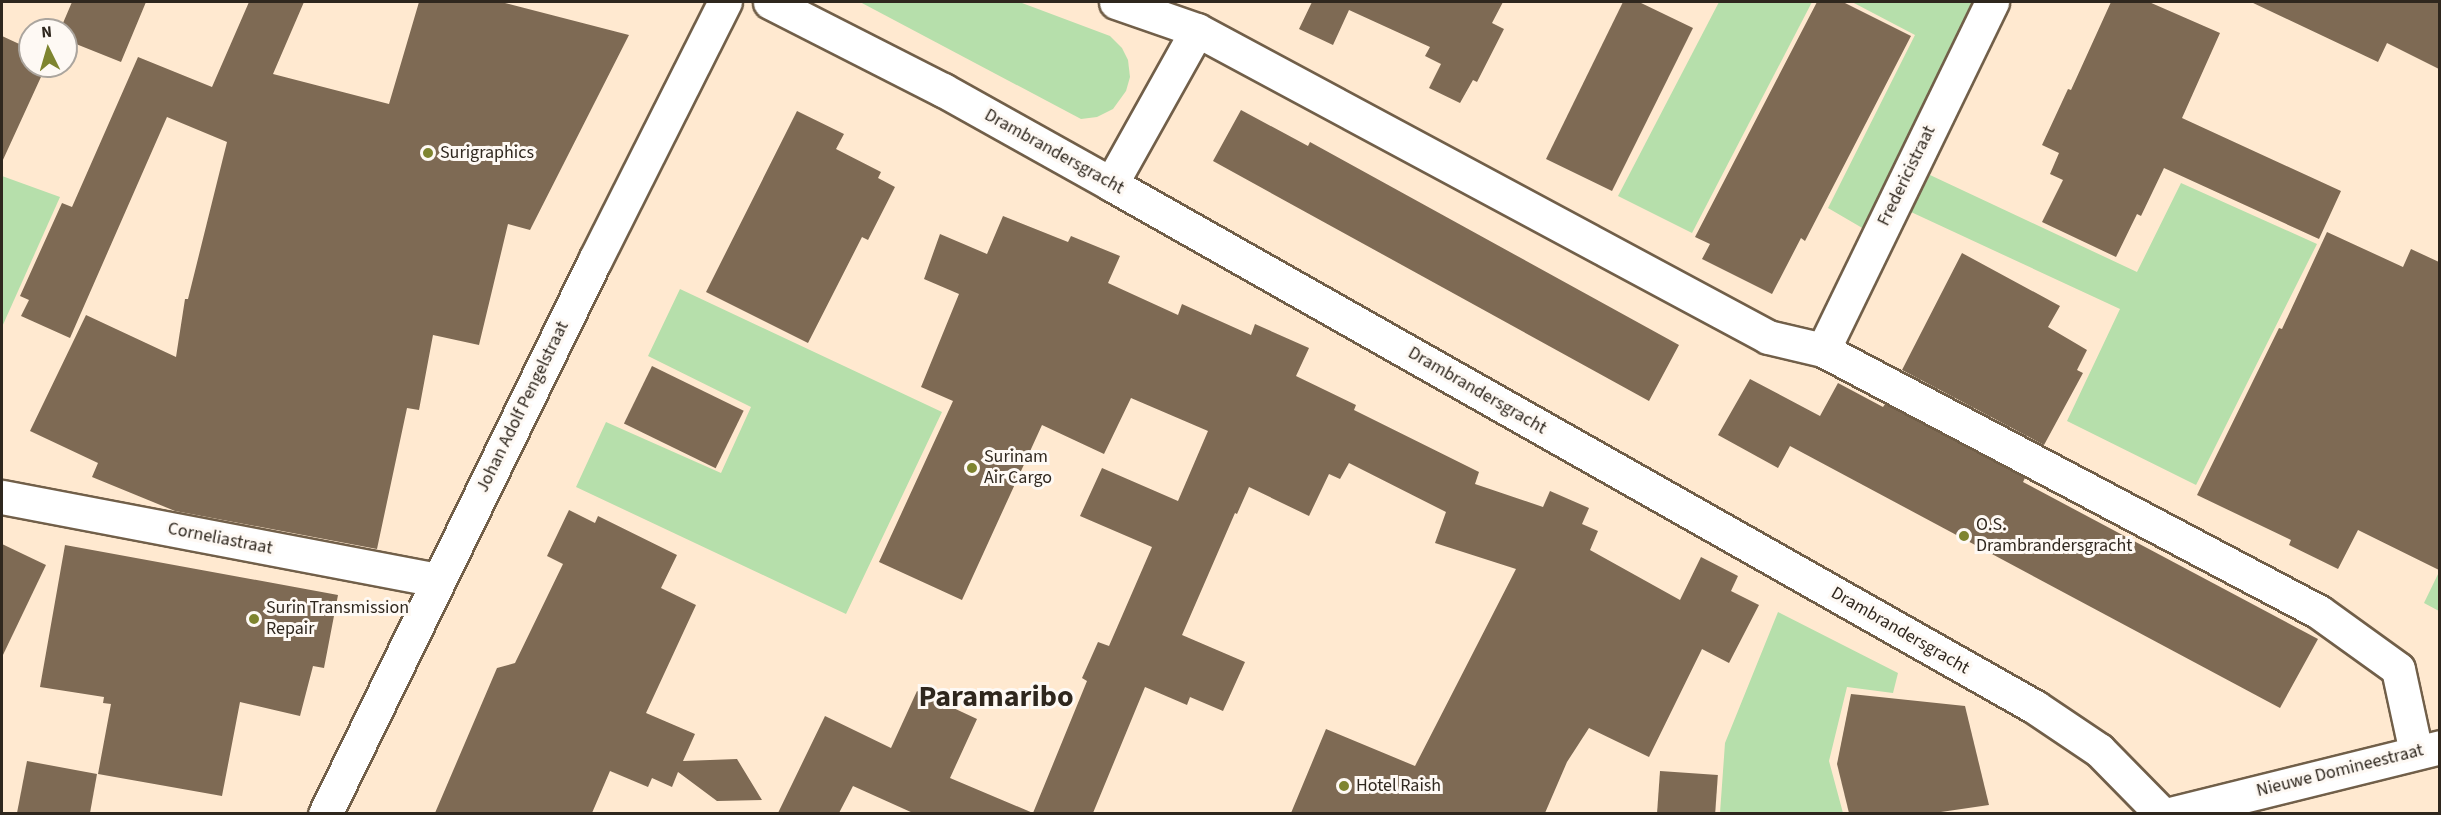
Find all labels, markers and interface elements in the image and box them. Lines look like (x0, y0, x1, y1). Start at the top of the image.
north arrow (18, 18, 78, 78)
text: N (40, 21, 53, 43)
street label: Drambrandersgracht (980, 105, 1128, 199)
street label: Fredericistraat (1873, 122, 1941, 230)
place label: Surigraphics (440, 142, 534, 164)
marker: Surigraphics (421, 146, 435, 160)
street label: Johan Adolf Pengelstraat (472, 318, 574, 496)
street label: Drambrandersgracht (1404, 343, 1550, 439)
place label: Surinam Air Cargo (984, 447, 1052, 490)
marker: Surinam Air Cargo (965, 461, 979, 475)
place label: O.S. Drambrandersgracht (1976, 515, 2132, 558)
street label: Corneliastraat (166, 518, 274, 560)
marker: O.S. Drambrandersgracht (1957, 529, 1971, 543)
street label: Drambrandersgracht (1827, 583, 1973, 679)
place label: Surin Transmission Repair (266, 598, 409, 640)
marker: Surin Transmission Repair (247, 612, 261, 626)
district label: Paramaribo (918, 679, 1074, 715)
street label: Nieuwe Domineestraat (2254, 740, 2426, 802)
place label: Hotel Raish (1356, 775, 1441, 797)
marker: Hotel Raish (1337, 779, 1351, 793)

